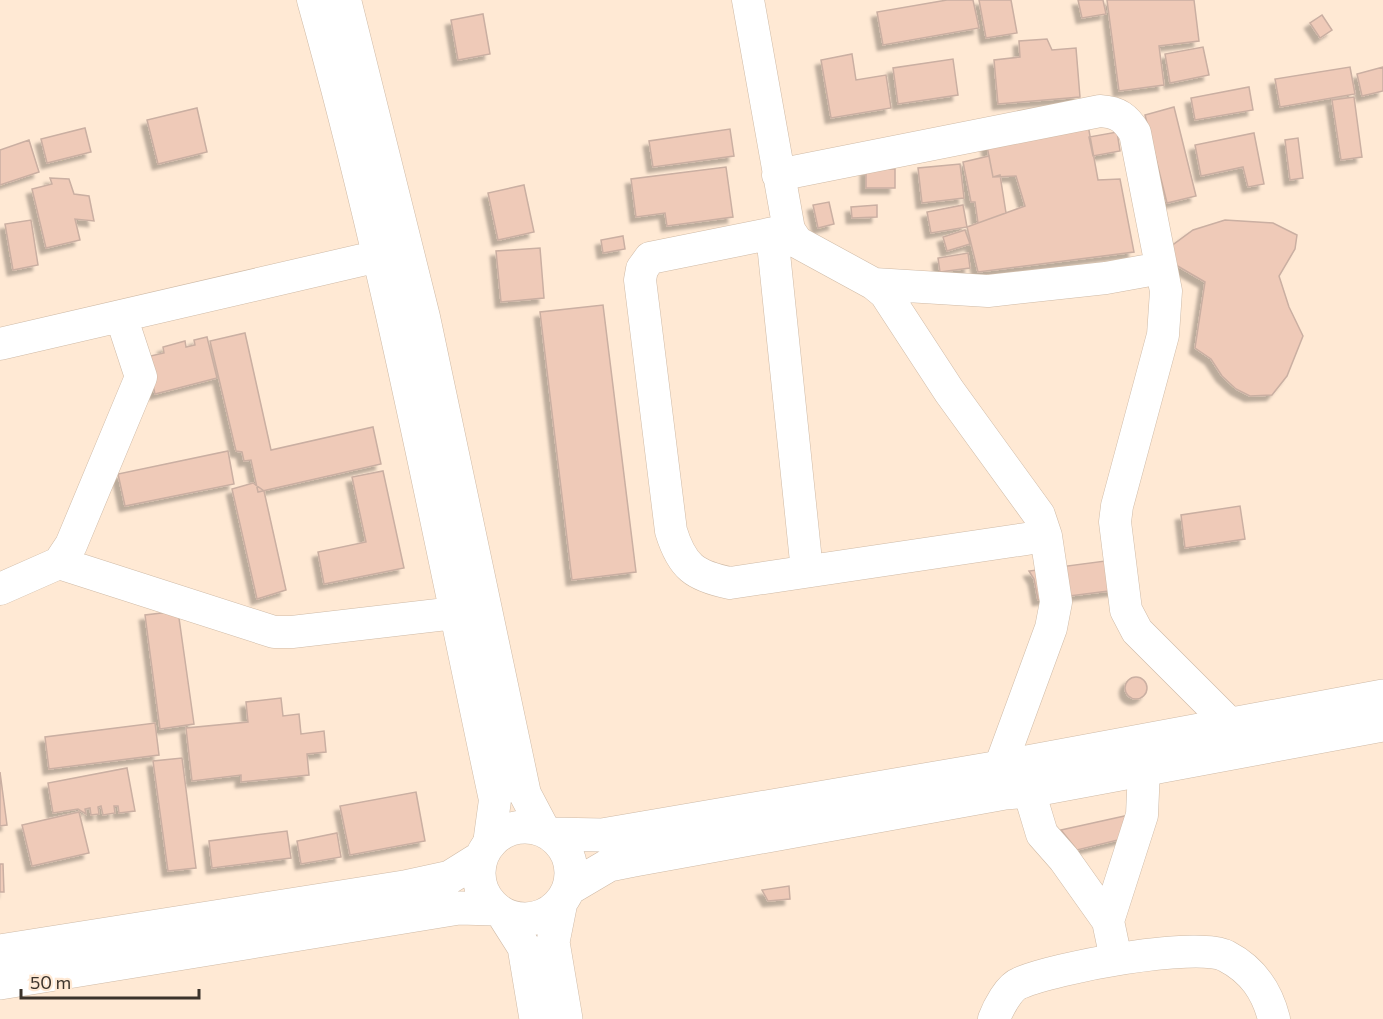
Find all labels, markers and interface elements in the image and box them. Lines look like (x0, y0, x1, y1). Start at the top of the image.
scale bar (21, 962, 200, 1000)
text: 50 m (30, 971, 71, 993)

